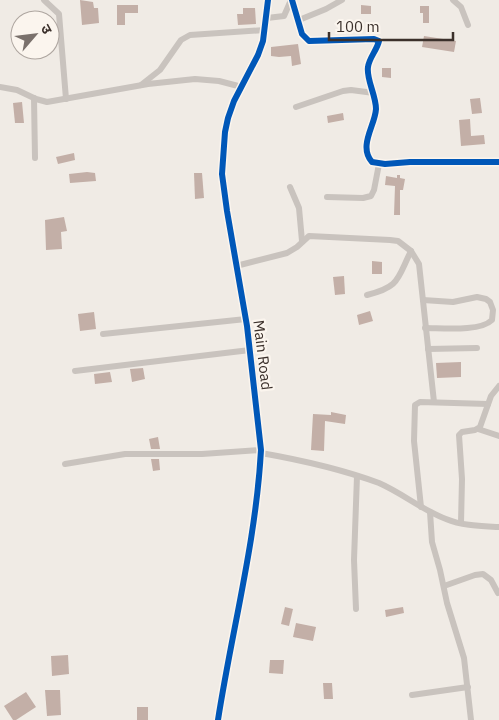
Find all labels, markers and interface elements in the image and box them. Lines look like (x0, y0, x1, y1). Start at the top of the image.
north arrow (10, 10, 60, 60)
scale bar (329, 10, 453, 42)
text: 100 m (336, 17, 380, 36)
text: उ (37, 21, 57, 37)
street label: Main Road (249, 319, 277, 391)

